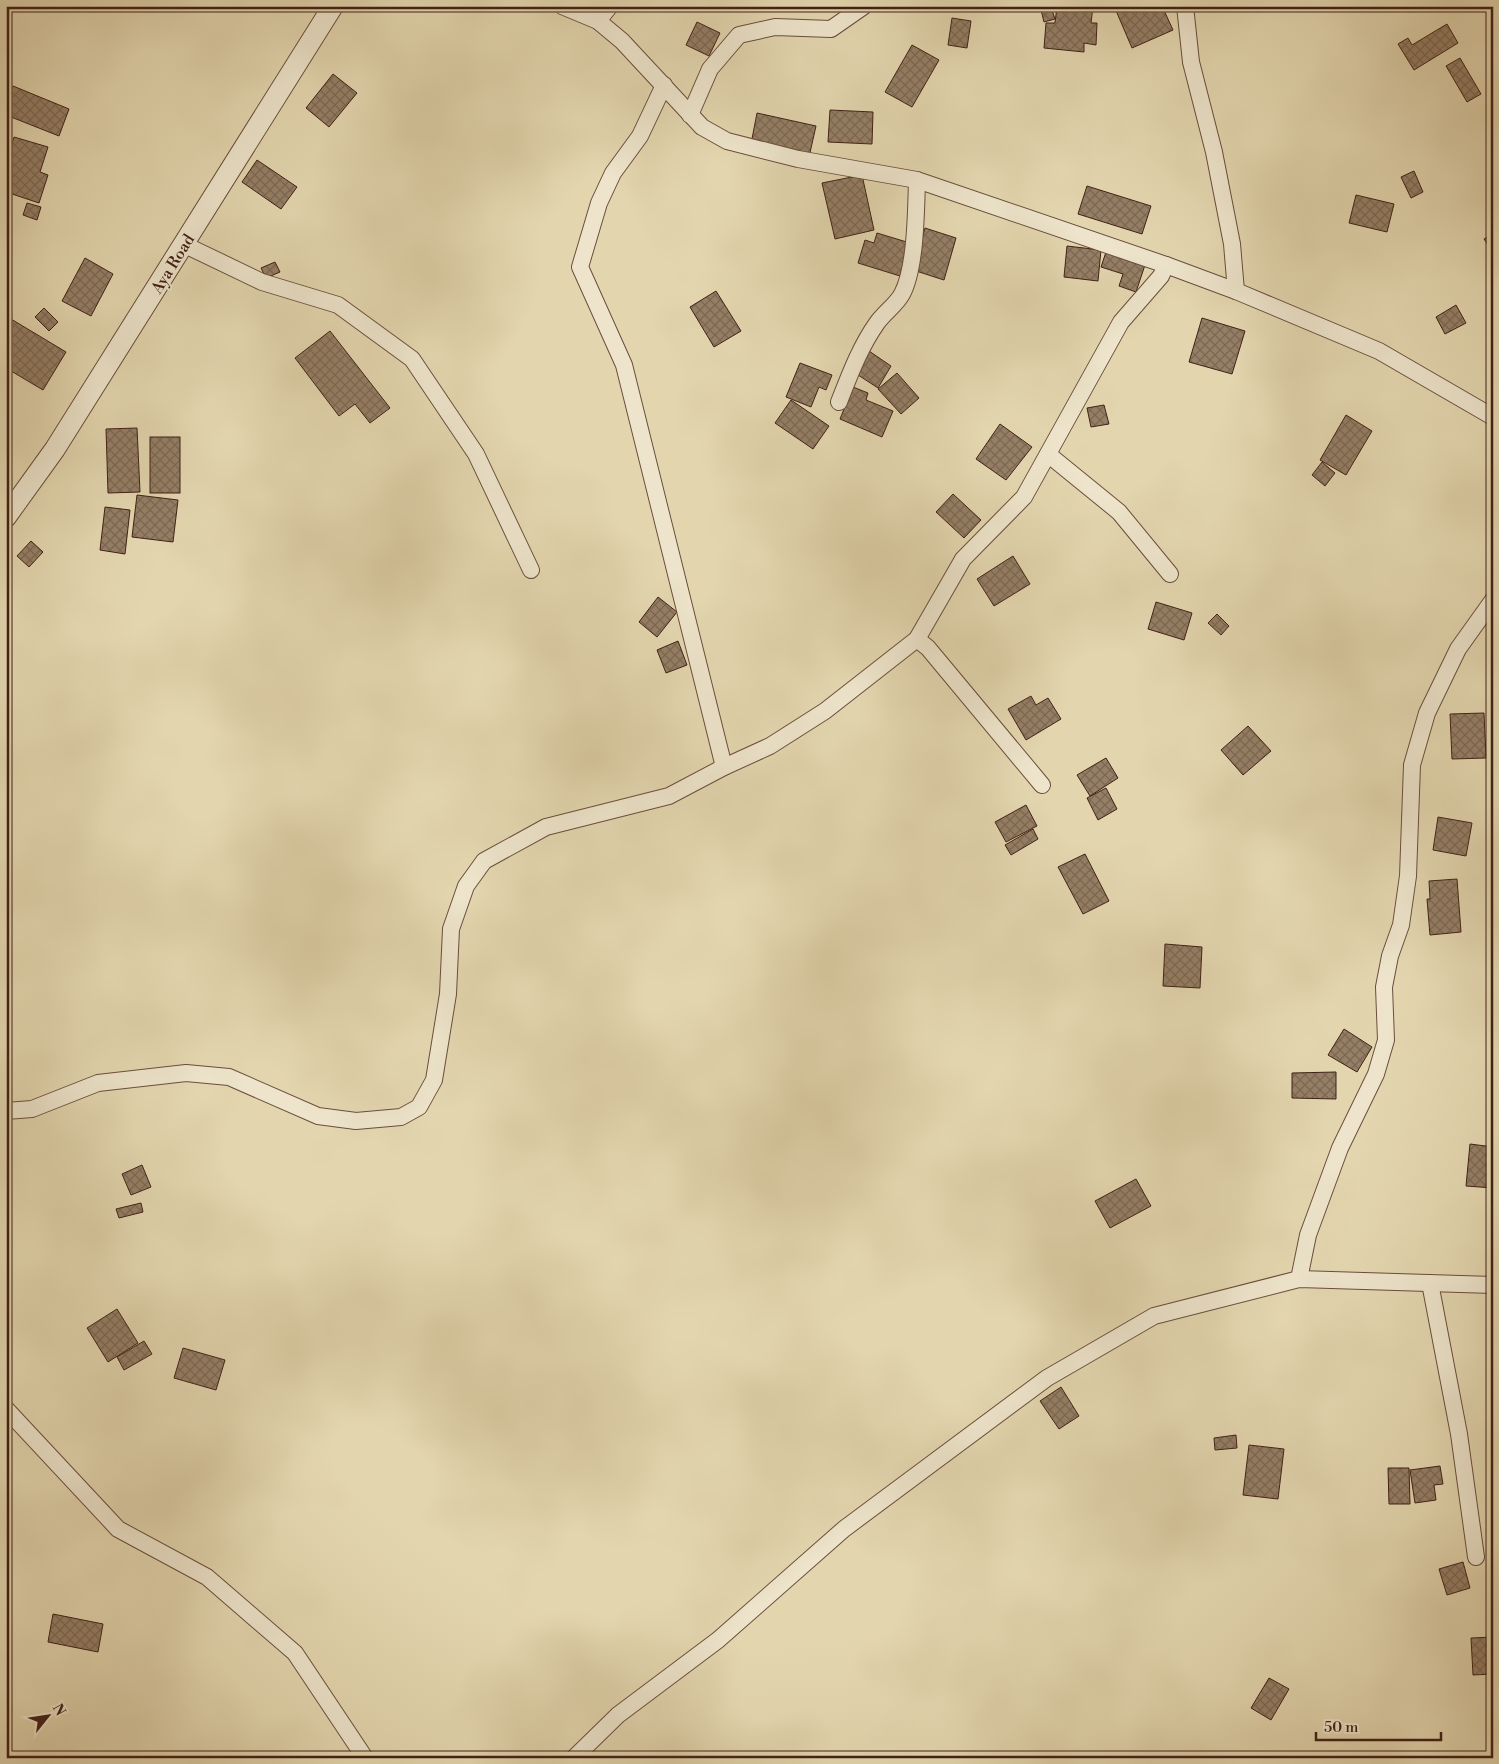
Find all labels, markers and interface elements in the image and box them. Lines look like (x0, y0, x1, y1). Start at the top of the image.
street label: Aya Road (146, 231, 199, 298)
north arrow (22, 1692, 72, 1742)
text: N (48, 1701, 69, 1719)
scale bar (1316, 1709, 1442, 1741)
text: 50 m (1324, 1718, 1358, 1737)

